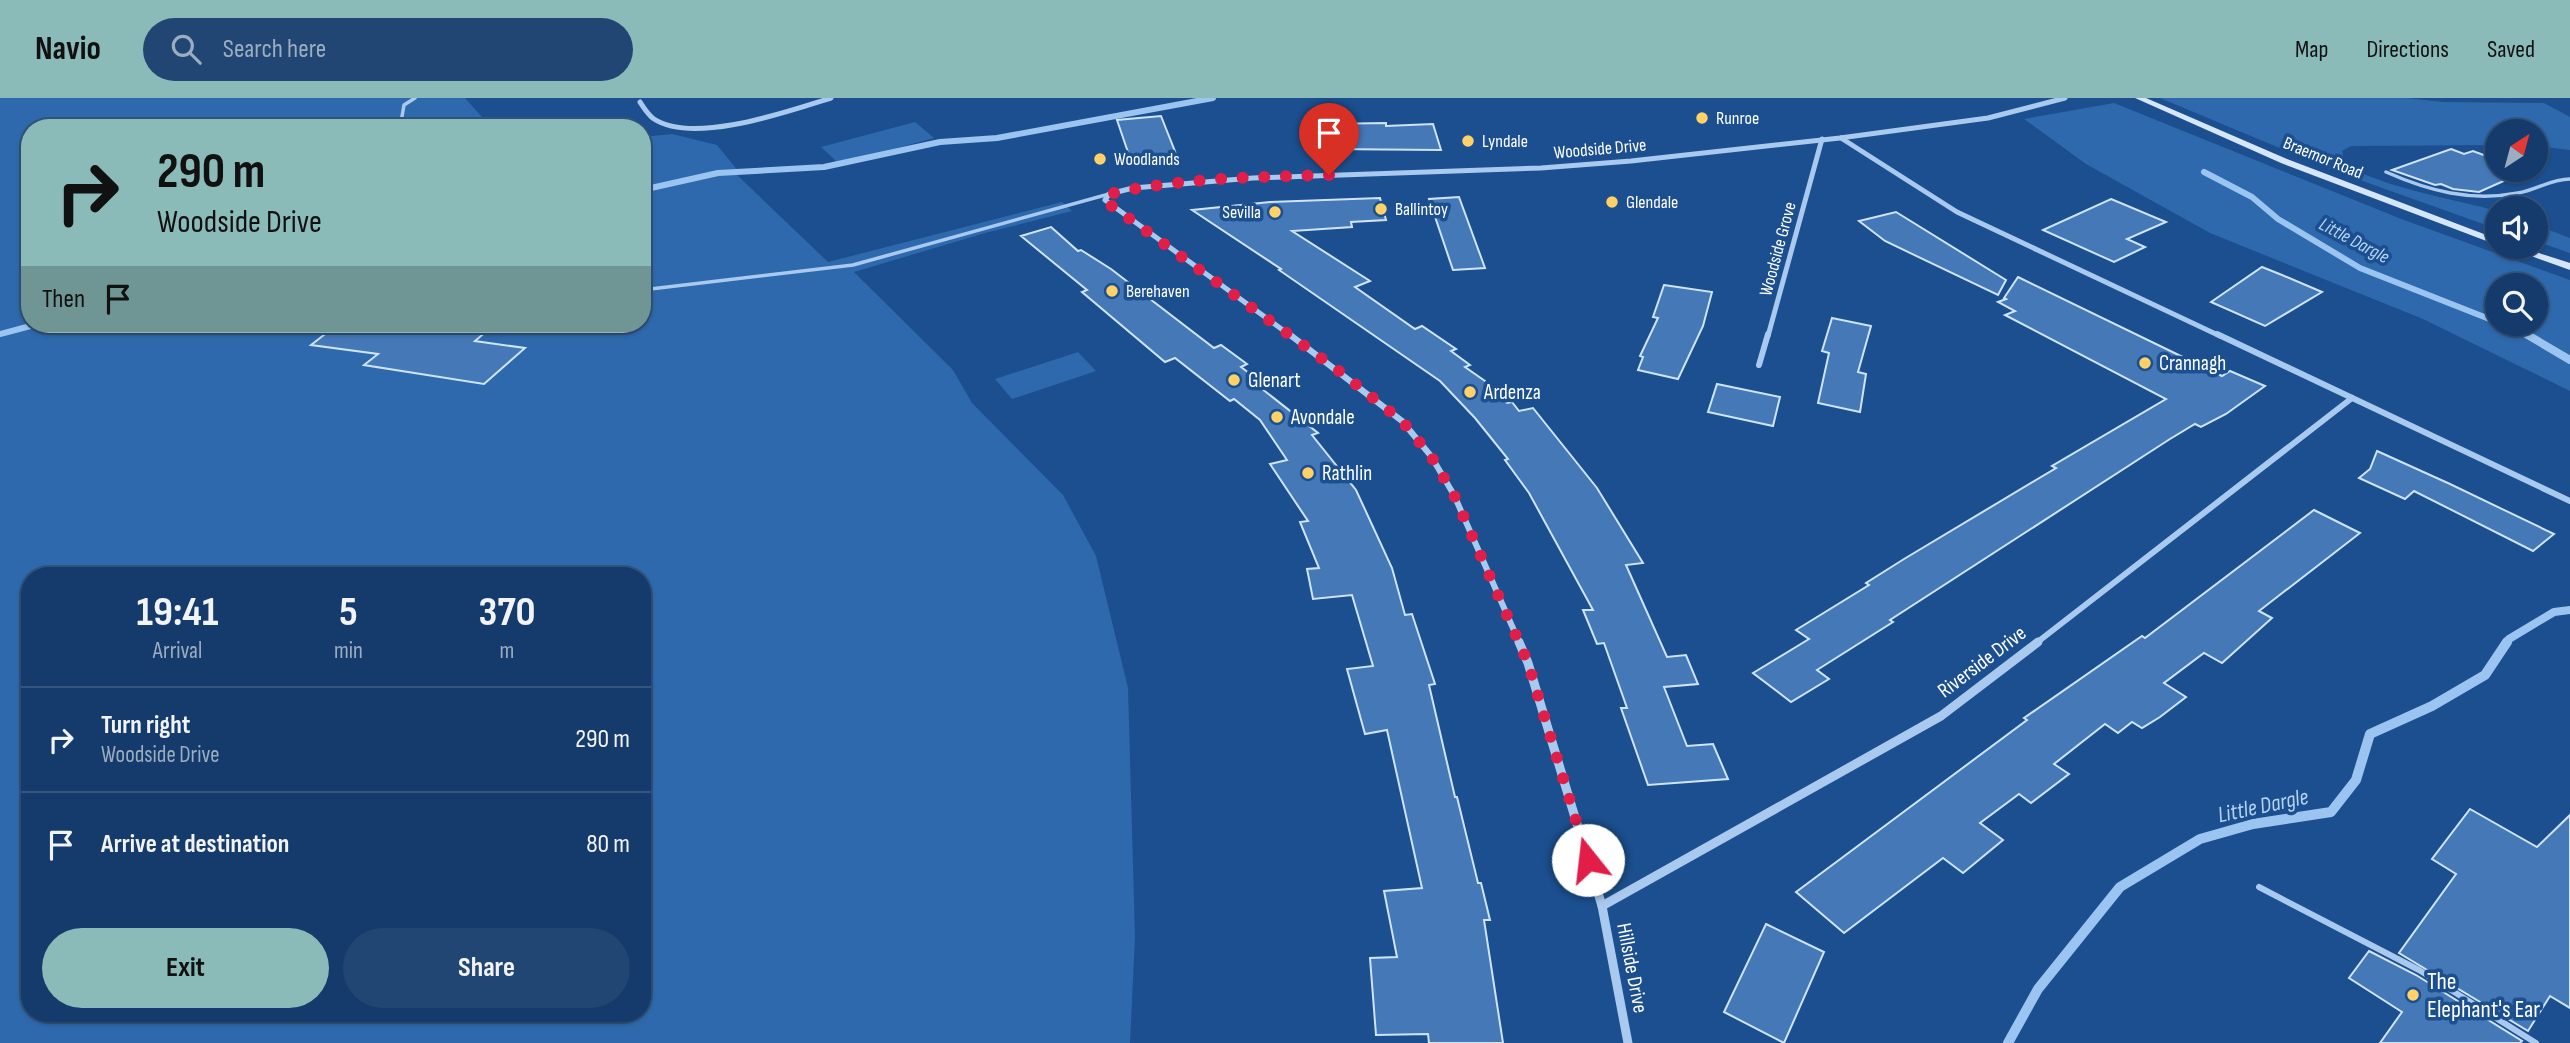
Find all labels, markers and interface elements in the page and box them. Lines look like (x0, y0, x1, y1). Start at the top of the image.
search box (143, 18, 633, 81)
text: Navio (35, 29, 101, 69)
icon: search (167, 30, 205, 68)
text: Search here (223, 34, 326, 65)
text: Map (2295, 35, 2328, 64)
text: Directions (2366, 35, 2449, 64)
text: Saved (2487, 35, 2535, 64)
pin (1299, 103, 1359, 175)
place label: Runroe (1716, 108, 1759, 129)
marker: Runroe (1694, 110, 1710, 126)
icon: arrive (1310, 114, 1348, 152)
north arrow (2485, 119, 2548, 182)
map controls (2485, 119, 2548, 336)
place label: Lyndale (1482, 131, 1528, 152)
marker: Lyndale (1460, 133, 1476, 149)
street label: Braemor Road (2280, 133, 2366, 183)
street label: Woodside Drive (1553, 135, 1647, 163)
text: 290 m (157, 143, 265, 202)
icon: right (42, 147, 133, 238)
place label: Woodlands (1114, 149, 1180, 170)
marker: Woodlands (1092, 151, 1108, 167)
place label: Glendale (1626, 192, 1678, 213)
marker: Glendale (1604, 194, 1620, 210)
button: sound (2485, 196, 2548, 259)
place label: Ballintoy (1395, 199, 1448, 220)
street label: Woodside Grove (1755, 200, 1801, 298)
marker: Ballintoy (1373, 201, 1389, 217)
place label: Sevilla (1222, 202, 1261, 223)
text: Woodside Drive (157, 203, 322, 242)
marker: Sevilla (1267, 204, 1283, 220)
water label: Little Dargle (2315, 213, 2393, 269)
button: search (2485, 273, 2548, 336)
icon: arrive (99, 280, 137, 318)
place label: Berehaven (1126, 281, 1190, 302)
marker: Berehaven (1104, 283, 1120, 299)
text: Then (42, 284, 85, 315)
place label: Crannagh (2159, 351, 2226, 376)
marker: Crannagh (2137, 355, 2153, 371)
place label: Glenart (1248, 368, 1301, 393)
marker: Glenart (1226, 372, 1242, 388)
place label: Ardenza (1483, 380, 1541, 405)
marker: Ardenza (1462, 384, 1478, 400)
place label: Avondale (1290, 405, 1355, 430)
marker: Avondale (1269, 409, 1285, 425)
place label: Rathlin (1322, 461, 1372, 486)
marker: Rathlin (1300, 465, 1316, 481)
text: 19:41 (137, 587, 218, 638)
text: 5 (339, 587, 358, 638)
text: 370 (478, 587, 535, 638)
street label: Riverside Drive (1933, 621, 2031, 703)
text: Arrival (153, 637, 202, 665)
text: min (334, 637, 363, 665)
text: m (500, 637, 514, 665)
text: Turn right (101, 710, 190, 741)
icon: right (42, 721, 80, 759)
text: 290 m (575, 724, 630, 755)
text: Woodside Drive (101, 741, 219, 769)
water label: Little Dargle (2215, 783, 2311, 829)
position arrow (1551, 823, 1625, 897)
icon: arrive (42, 826, 80, 864)
text: Arrive at destination (101, 829, 289, 860)
text: 80 m (586, 829, 630, 860)
street label: Hillside Drive (1611, 921, 1653, 1015)
button: Exit (42, 928, 329, 1008)
button: Share (343, 928, 630, 1008)
place label: The Elephant's Ear (2427, 967, 2540, 1024)
marker: The Elephant's Ear (2405, 987, 2421, 1003)

